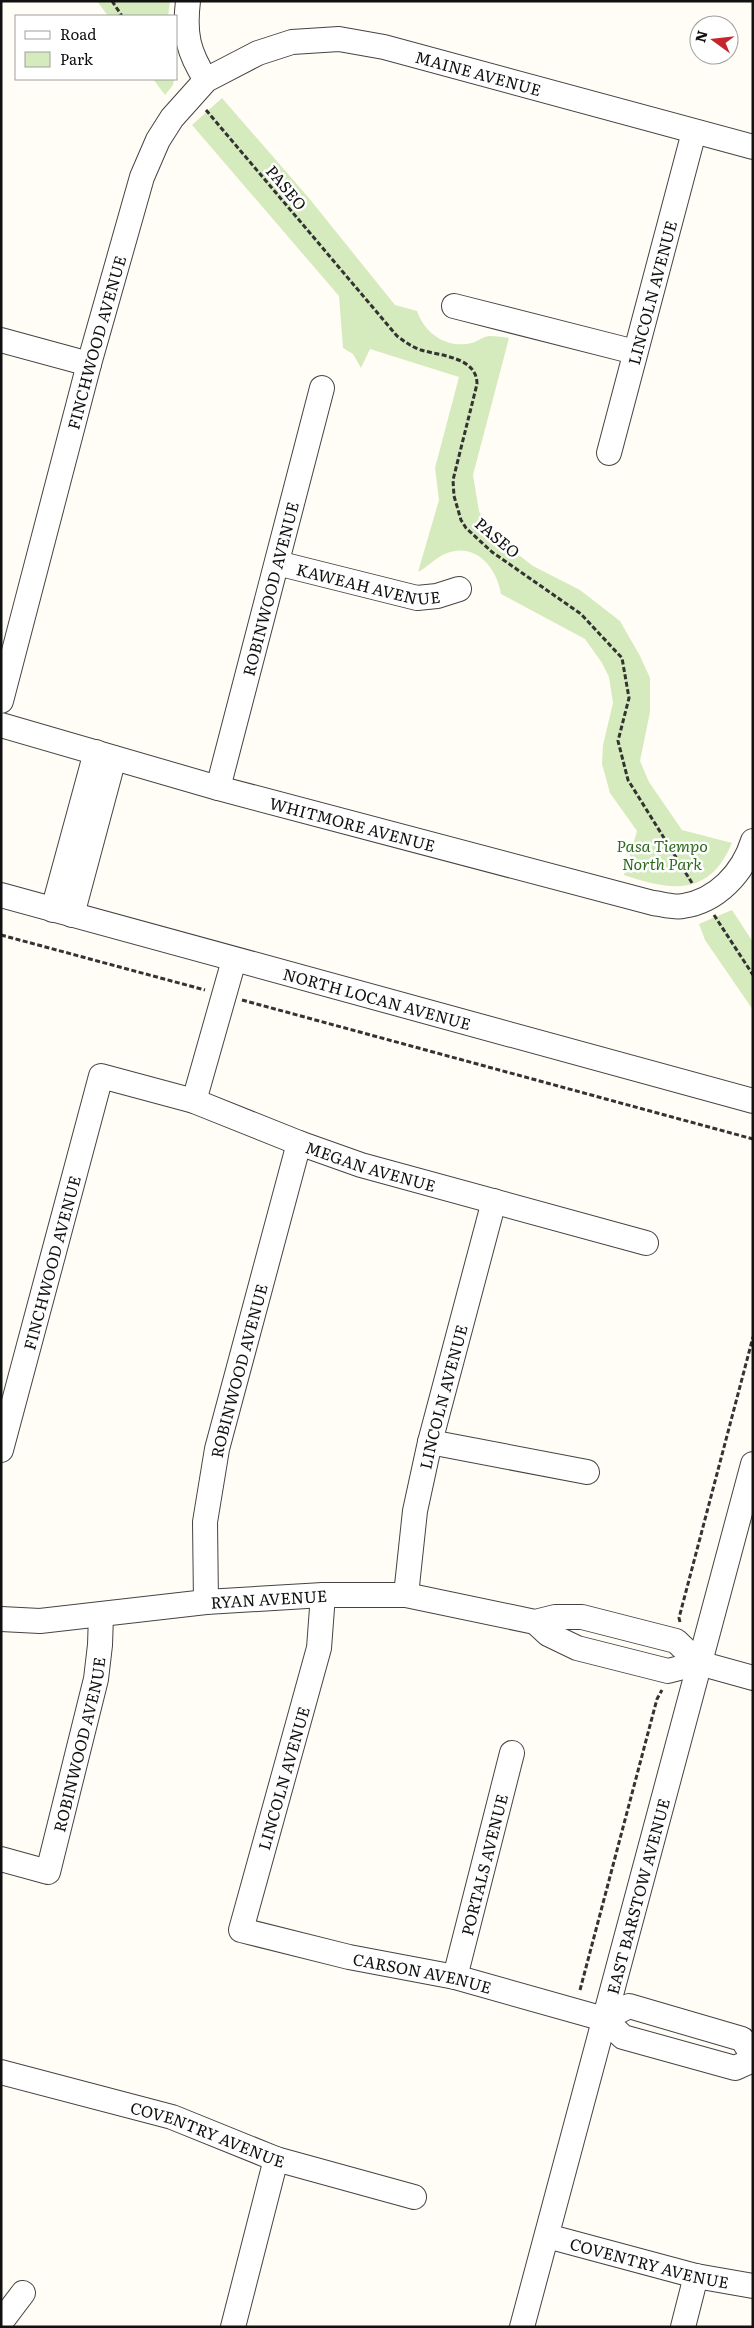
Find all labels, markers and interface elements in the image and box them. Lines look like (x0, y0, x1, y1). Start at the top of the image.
legend (15, 15, 178, 80)
north arrow (689, 15, 739, 65)
text: Road (60, 22, 96, 45)
text: N (689, 28, 712, 45)
street label: MAINE AVENUE (413, 44, 544, 101)
text: Park (60, 47, 94, 70)
street label: PASEO (261, 159, 313, 215)
street label: LINCOLN AVENUE (621, 218, 682, 367)
street label: FINCHWOOD AVENUE (60, 252, 131, 432)
street label: ROBINWOOD AVENUE (236, 499, 304, 678)
street label: PASEO (470, 511, 526, 563)
street label: KAWEAH AVENUE (294, 556, 441, 610)
street label: WHITMORE AVENUE (267, 790, 438, 857)
park label: Pasa Tiempo North Park (616, 833, 708, 875)
street label: NORTH LOCAN AVENUE (280, 961, 474, 1035)
street label: MEGAN AVENUE (302, 1134, 439, 1197)
street label: FINCHWOOD AVENUE (16, 1173, 86, 1353)
street label: ROBINWOOD AVENUE (204, 1281, 273, 1459)
street label: LINCOLN AVENUE (412, 1322, 473, 1471)
street label: RYAN AVENUE (210, 1583, 328, 1614)
street label: ROBINWOOD AVENUE (46, 1656, 110, 1835)
street label: LINCOLN AVENUE (251, 1703, 315, 1853)
street label: PORTALS AVENUE (454, 1791, 513, 1938)
street label: EAST BARSTOW AVENUE (600, 1796, 675, 1997)
street label: CARSON AVENUE (351, 1946, 494, 1999)
street label: COVENTRY AVENUE (128, 2095, 288, 2173)
street label: COVENTRY AVENUE (567, 2231, 731, 2294)

